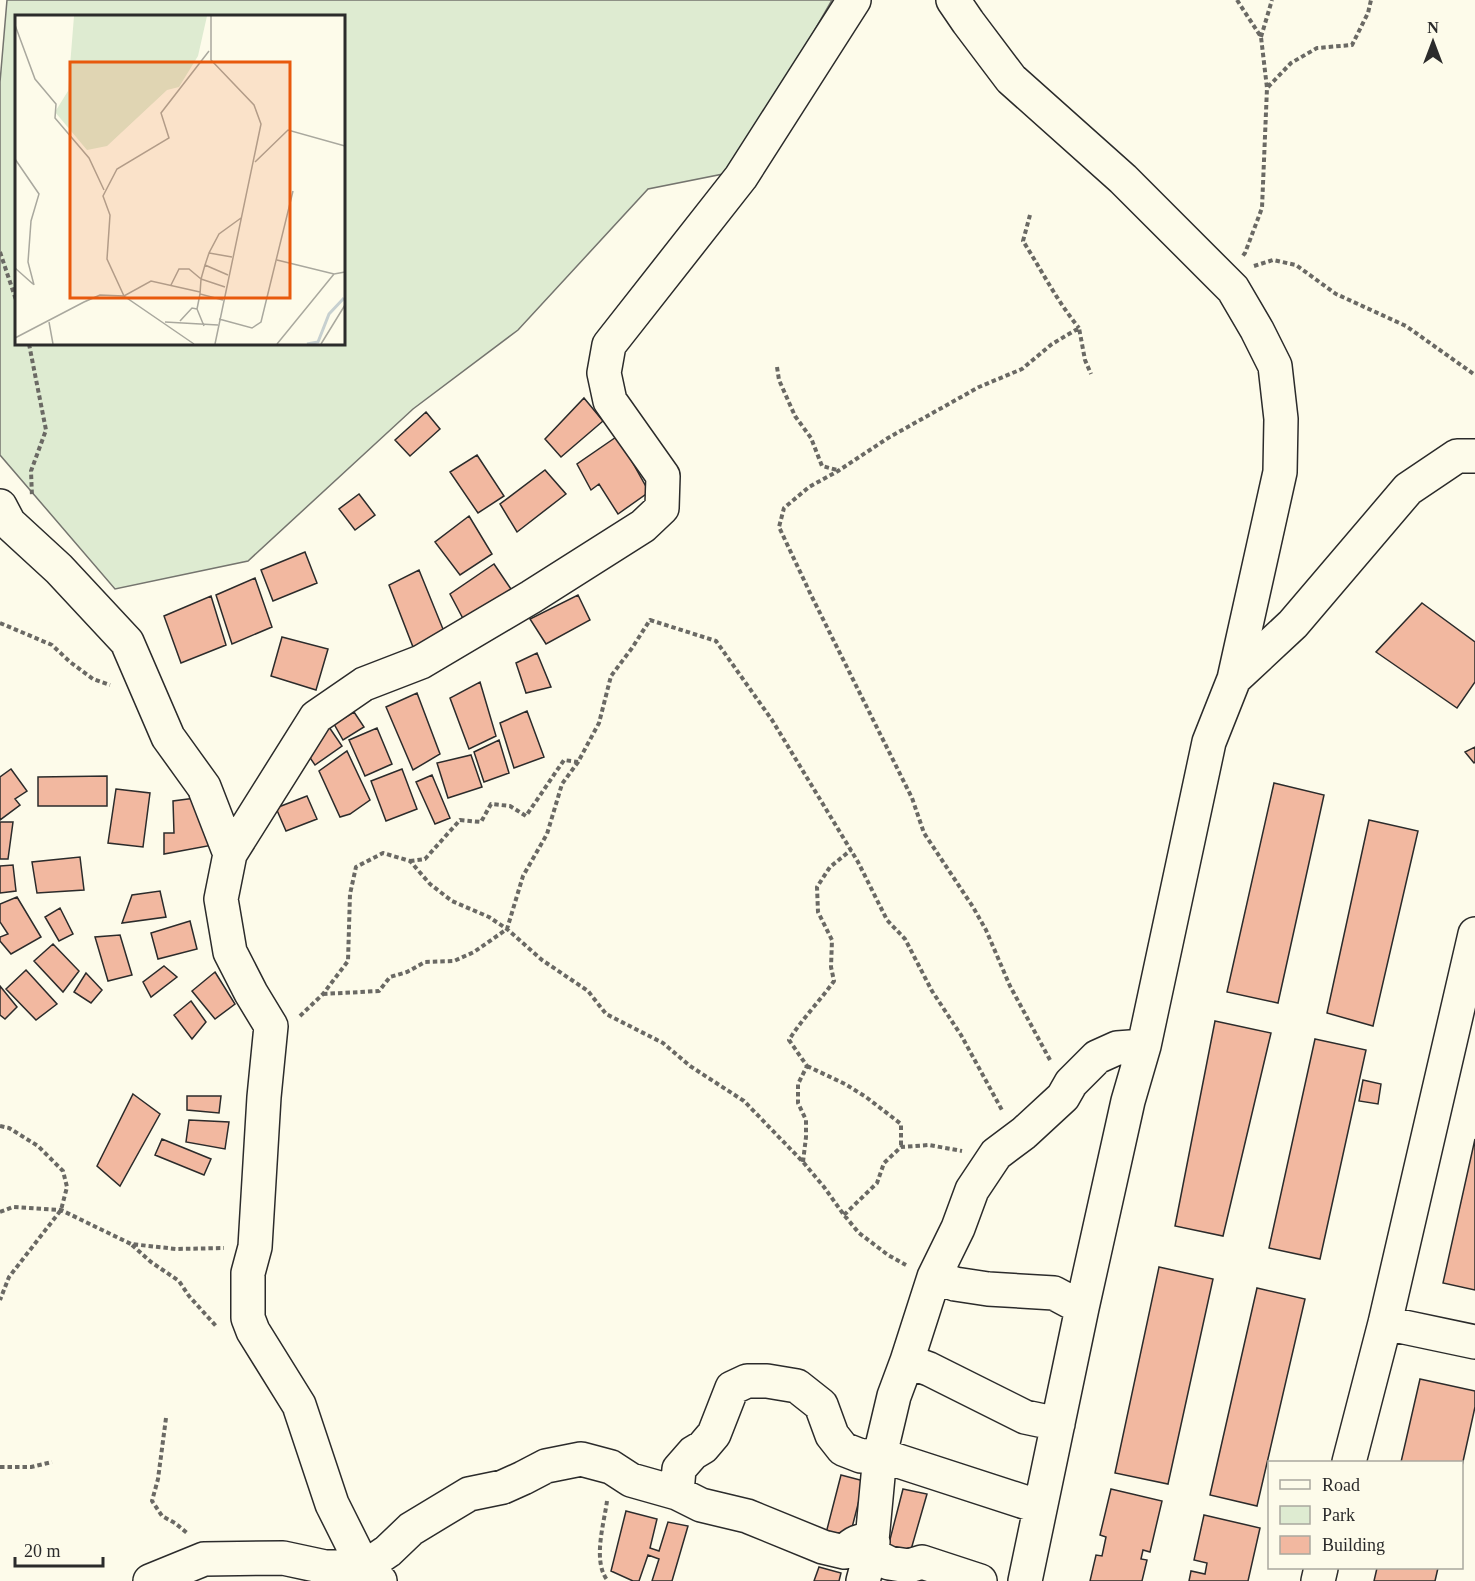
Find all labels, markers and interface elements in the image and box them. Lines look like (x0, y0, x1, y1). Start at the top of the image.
north arrow (1403, 12, 1463, 72)
inset map (15, 15, 345, 345)
text: N (1427, 19, 1439, 36)
legend (1268, 1461, 1463, 1569)
text: Road (1322, 1475, 1360, 1495)
text: Park (1322, 1505, 1355, 1525)
scale bar (15, 1530, 104, 1568)
text: Building (1322, 1535, 1385, 1555)
text: 20 m (24, 1541, 61, 1561)

